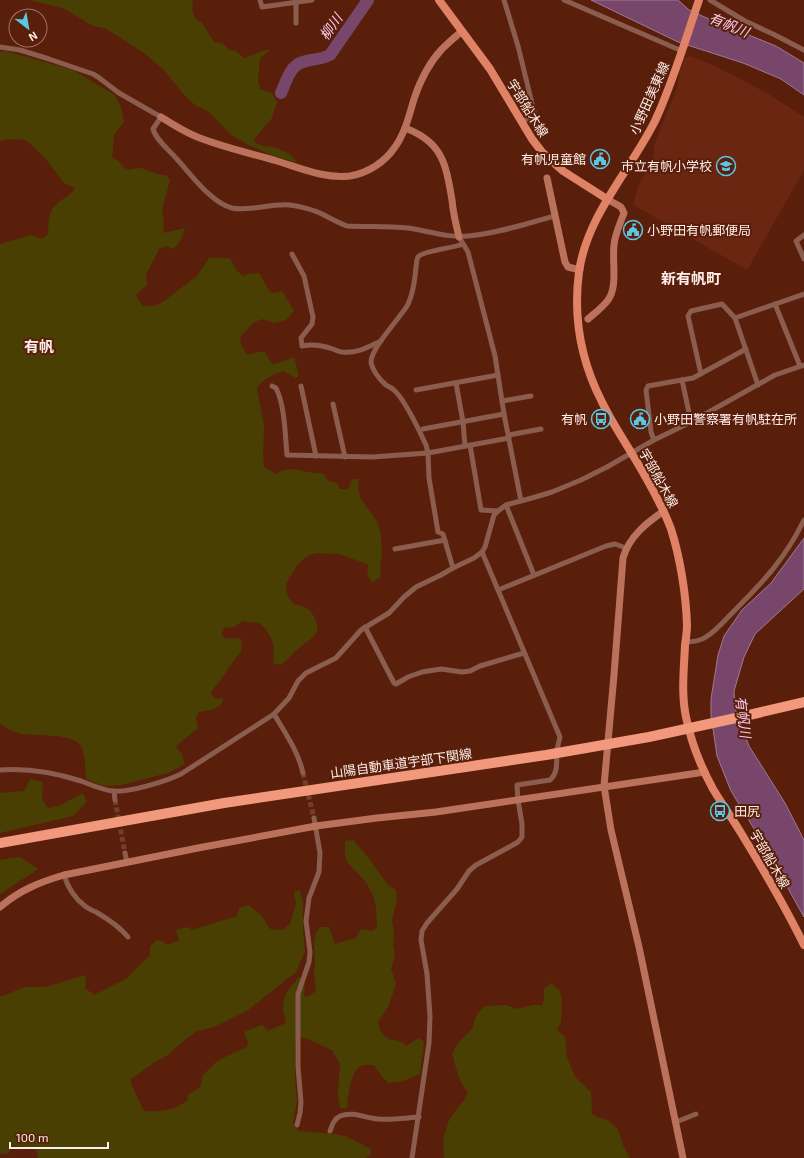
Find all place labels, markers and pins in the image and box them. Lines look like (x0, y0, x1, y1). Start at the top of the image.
public building icon: 有帆児童館 (589, 148, 611, 170)
place label: 有帆児童館 (521, 151, 586, 167)
school or university icon: 市立有帆小学校 (715, 155, 737, 177)
place label: 市立有帆小学校 (621, 158, 712, 174)
public building icon: 小野田有帆郵便局 (622, 219, 644, 241)
place label: 小野田有帆郵便局 (647, 222, 751, 238)
bus stop icon: 有帆 (590, 408, 612, 430)
public building icon: 小野田警察署有帆駐在所 (629, 408, 651, 430)
place label: 有帆 (561, 411, 587, 427)
place label: 小野田警察署有帆駐在所 (654, 411, 797, 427)
bus stop icon: 田尻 (709, 800, 731, 822)
place label: 田尻 (734, 803, 760, 819)

